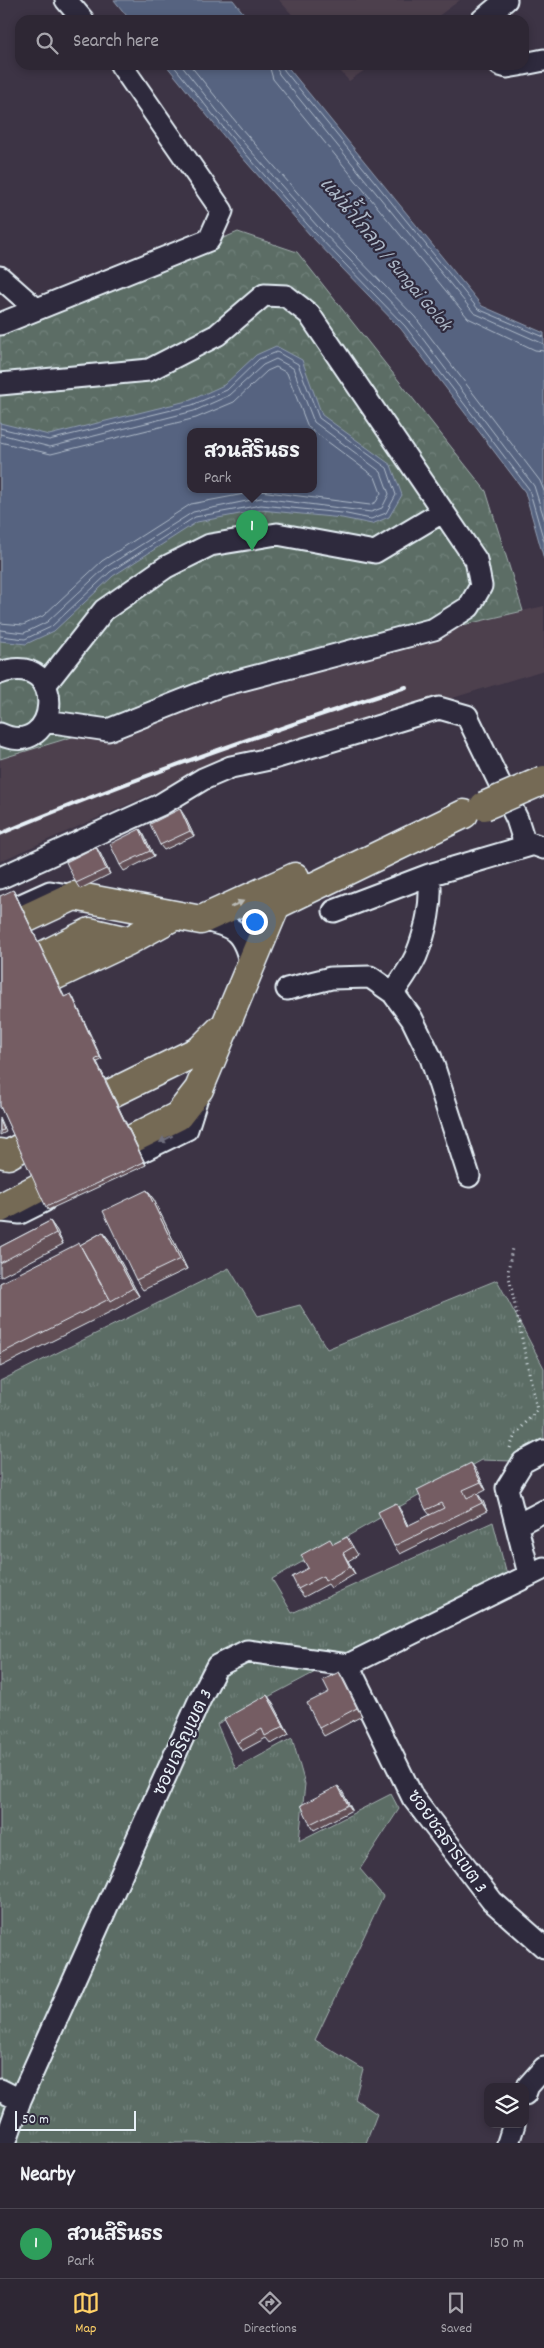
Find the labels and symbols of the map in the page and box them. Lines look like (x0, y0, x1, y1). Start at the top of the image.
water label: แม่น้ำโกลก / Sungai Golok (312, 168, 464, 340)
pin: 1 (236, 510, 268, 551)
one-way arrow (230, 899, 244, 907)
your location (242, 909, 268, 935)
one-way arrow (159, 1135, 174, 1143)
street label: ซอยเจริญเขต 3 (148, 1685, 220, 1801)
street label: ซอยชลธารเขต 3 (400, 1786, 492, 1899)
scale bar (15, 2108, 136, 2131)

